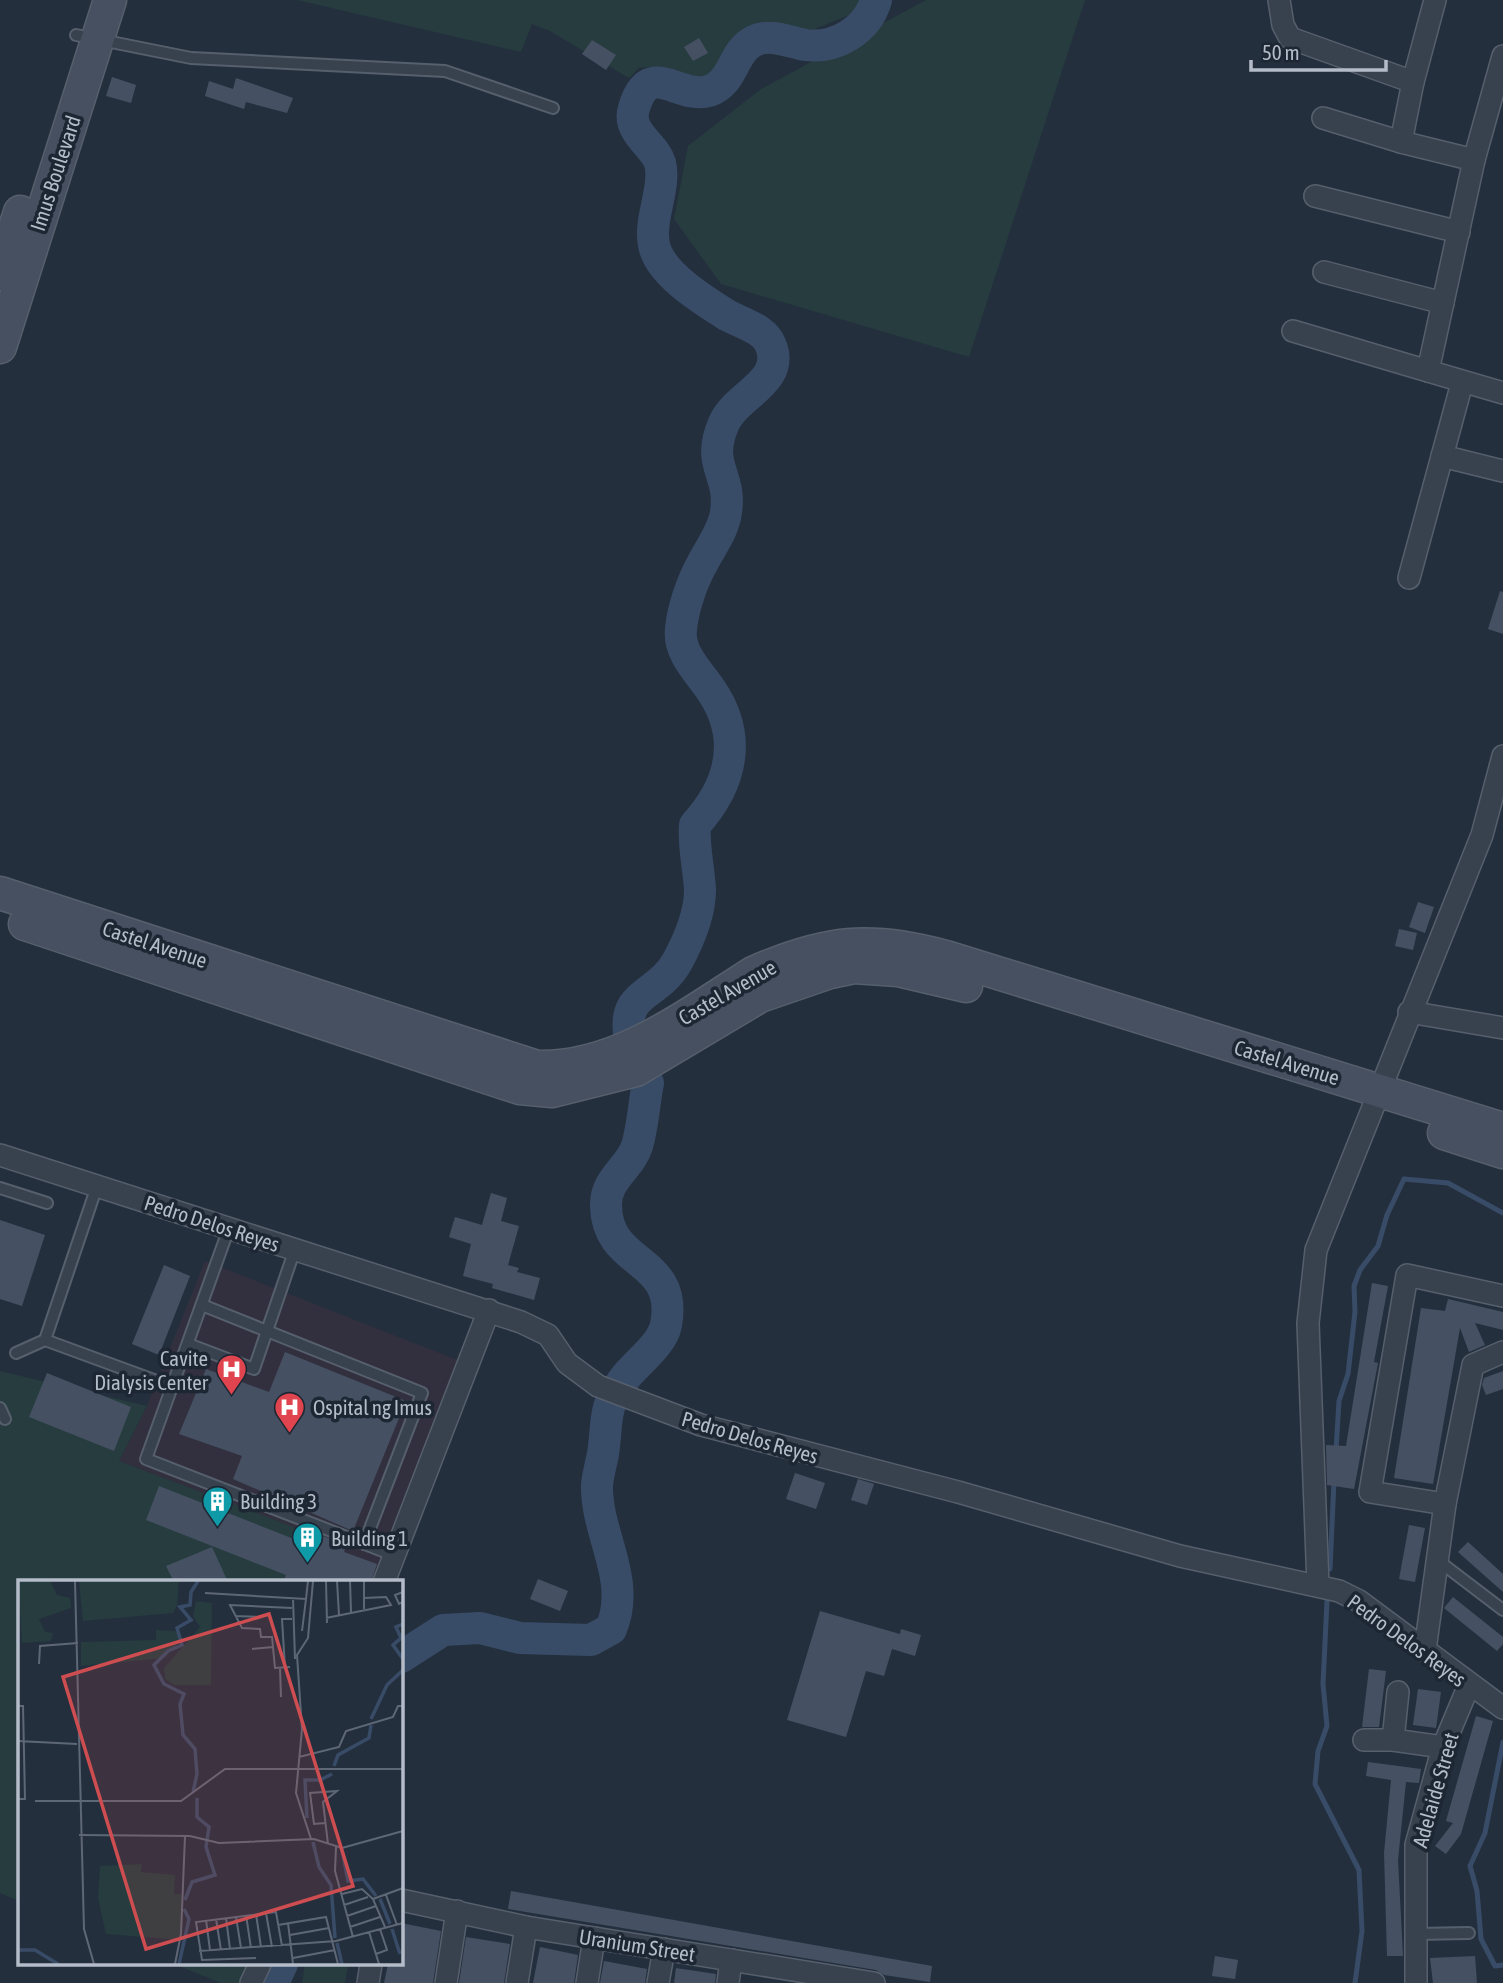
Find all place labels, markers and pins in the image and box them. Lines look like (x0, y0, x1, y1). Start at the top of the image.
place label: Cavite Dialysis Center (94, 1346, 209, 1394)
hospital icon: Cavite Dialysis Center (214, 1353, 248, 1397)
hospital icon: Ospital ng Imus (273, 1390, 307, 1434)
place label: Ospital ng Imus (313, 1395, 432, 1419)
building icon: Building 3 (200, 1484, 234, 1528)
place label: Building 3 (240, 1489, 317, 1513)
building icon: Building 1 (291, 1521, 325, 1565)
place label: Building 1 (331, 1526, 408, 1550)

